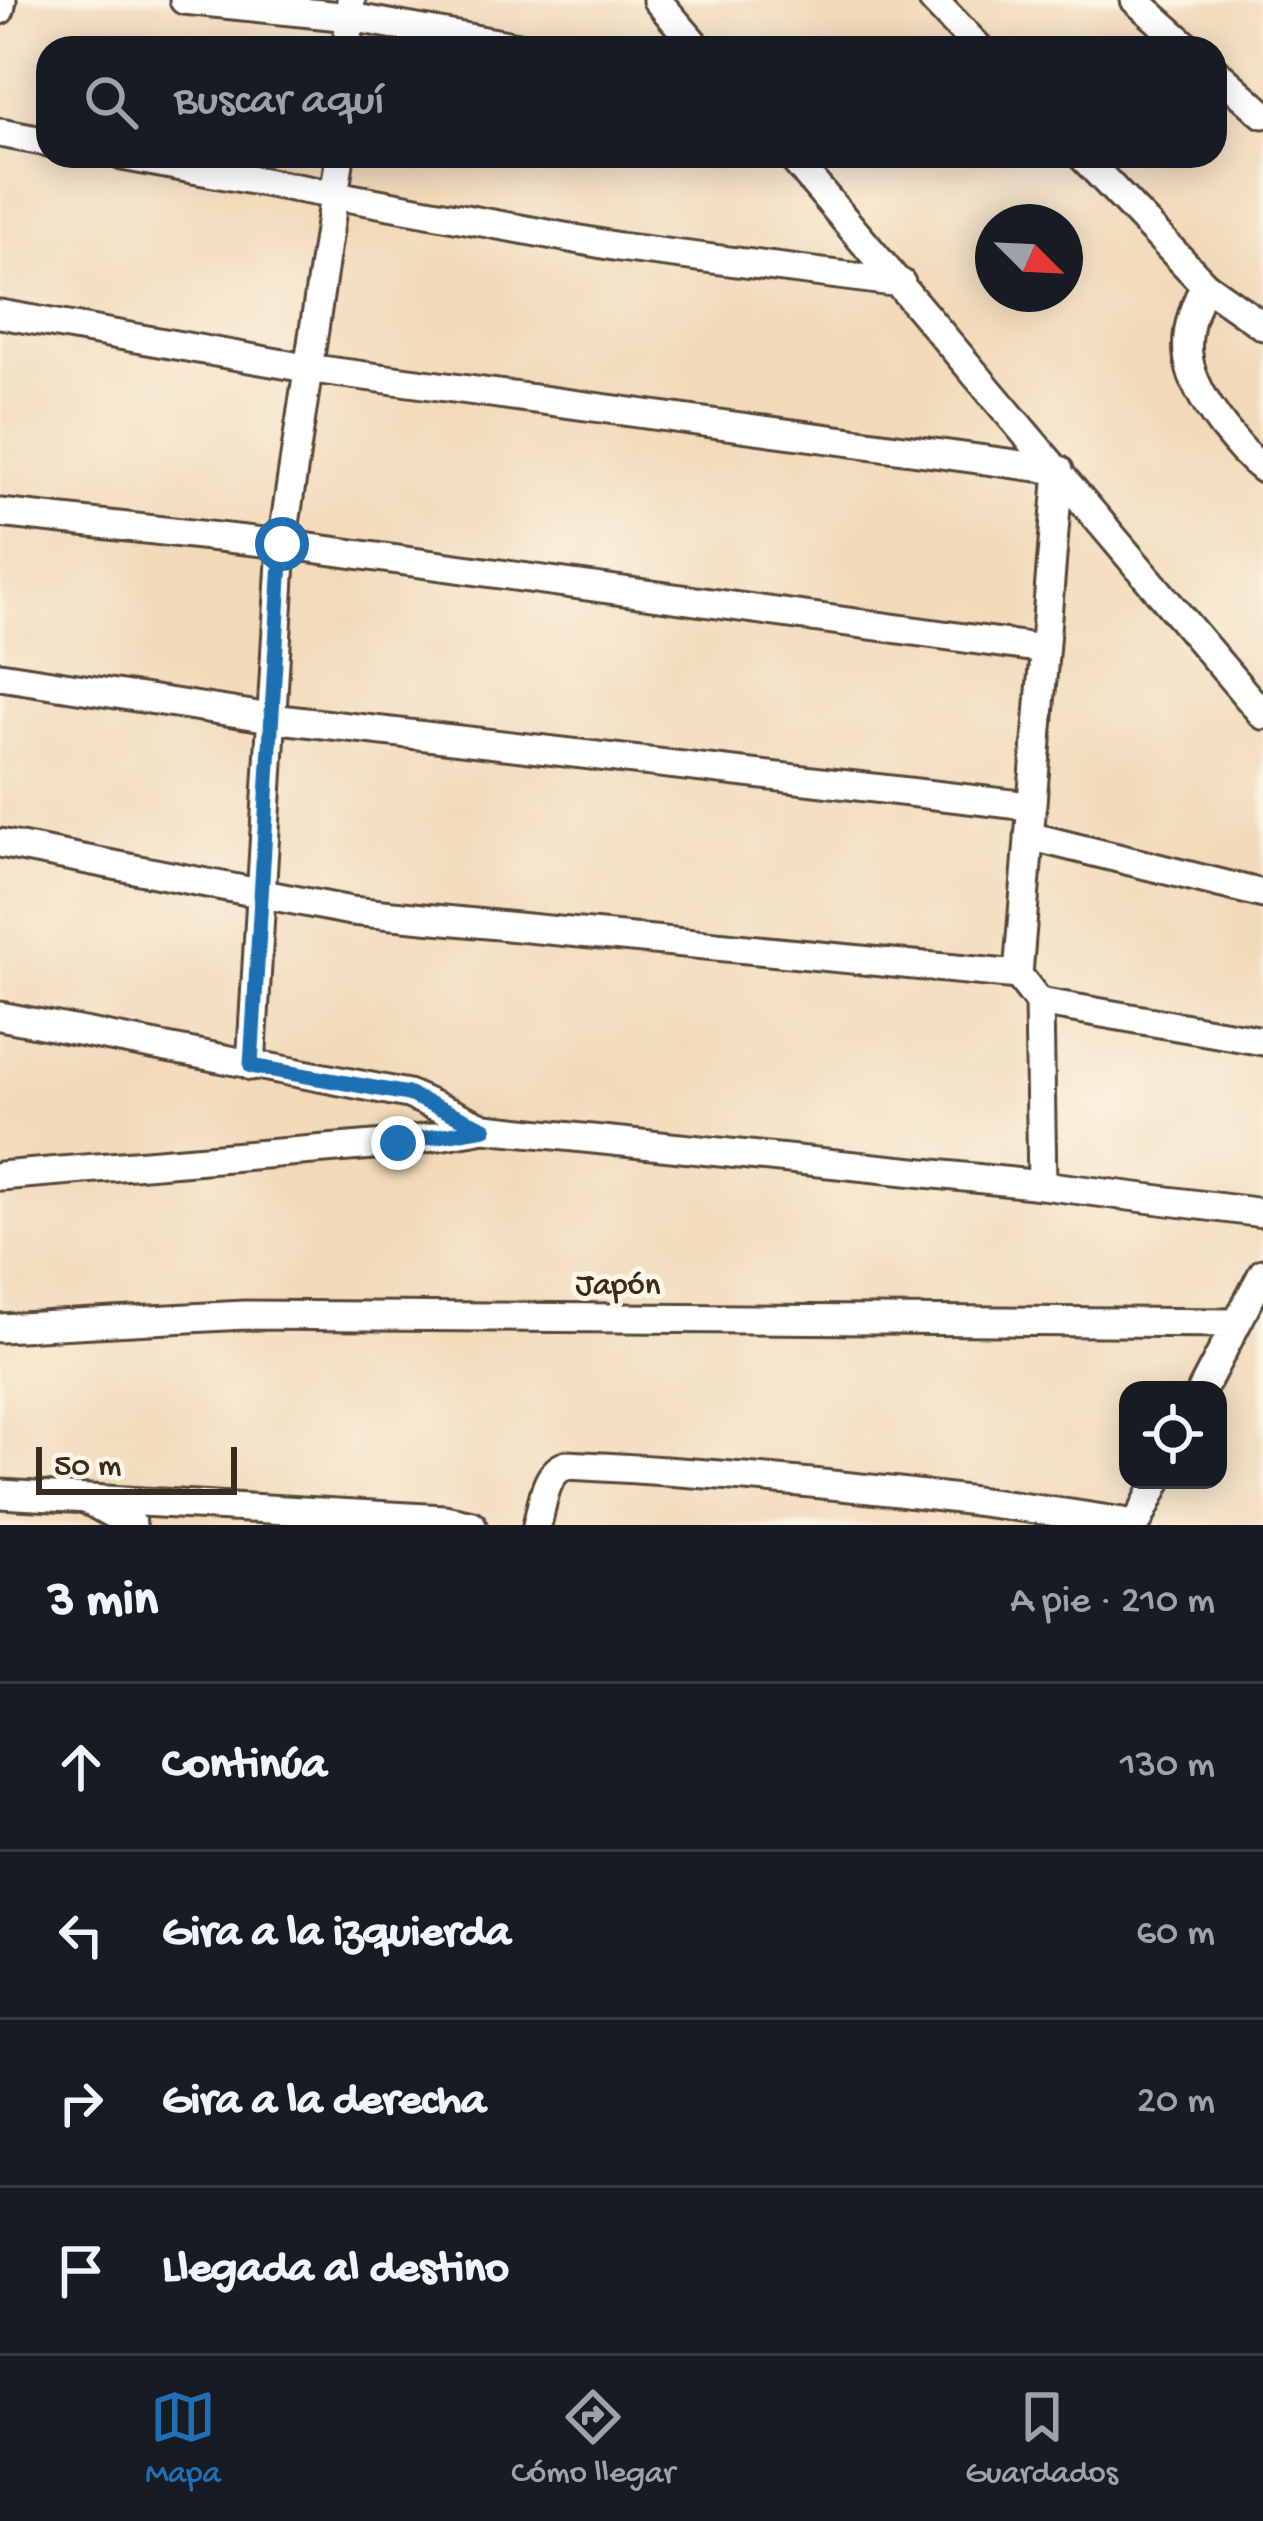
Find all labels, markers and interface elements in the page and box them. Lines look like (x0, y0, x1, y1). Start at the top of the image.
search box (36, 36, 1227, 168)
icon: search (78, 69, 144, 135)
text: Buscar aquí (174, 76, 384, 129)
north arrow (975, 204, 1083, 312)
route start (255, 517, 309, 571)
route end (371, 1116, 425, 1170)
street label: Japón (576, 1268, 661, 1306)
map controls (1119, 1381, 1227, 1489)
button: locate (1119, 1381, 1227, 1489)
scale bar (36, 1441, 237, 1494)
text: 50 m (54, 1449, 121, 1487)
text: 3 min (48, 1573, 158, 1633)
text: A pie · 210 m (1010, 1580, 1215, 1626)
icon: ahead (48, 1734, 114, 1800)
text: Continúa (162, 1740, 327, 1793)
text: 130 m (1120, 1744, 1215, 1790)
icon: left (48, 1902, 114, 1968)
text: Gira a la izquierda (162, 1908, 511, 1961)
text: 60 m (1136, 1912, 1215, 1958)
icon: right (48, 2070, 114, 2136)
text: Gira a la derecha (162, 2076, 486, 2129)
text: 20 m (1137, 2080, 1215, 2126)
icon: arrive (48, 2238, 114, 2304)
text: Llegada al destino (162, 2244, 509, 2297)
tab: Mapa (145, 2384, 221, 2494)
tab: Cómo llegar (511, 2384, 675, 2494)
tab: Guardados (965, 2384, 1118, 2494)

